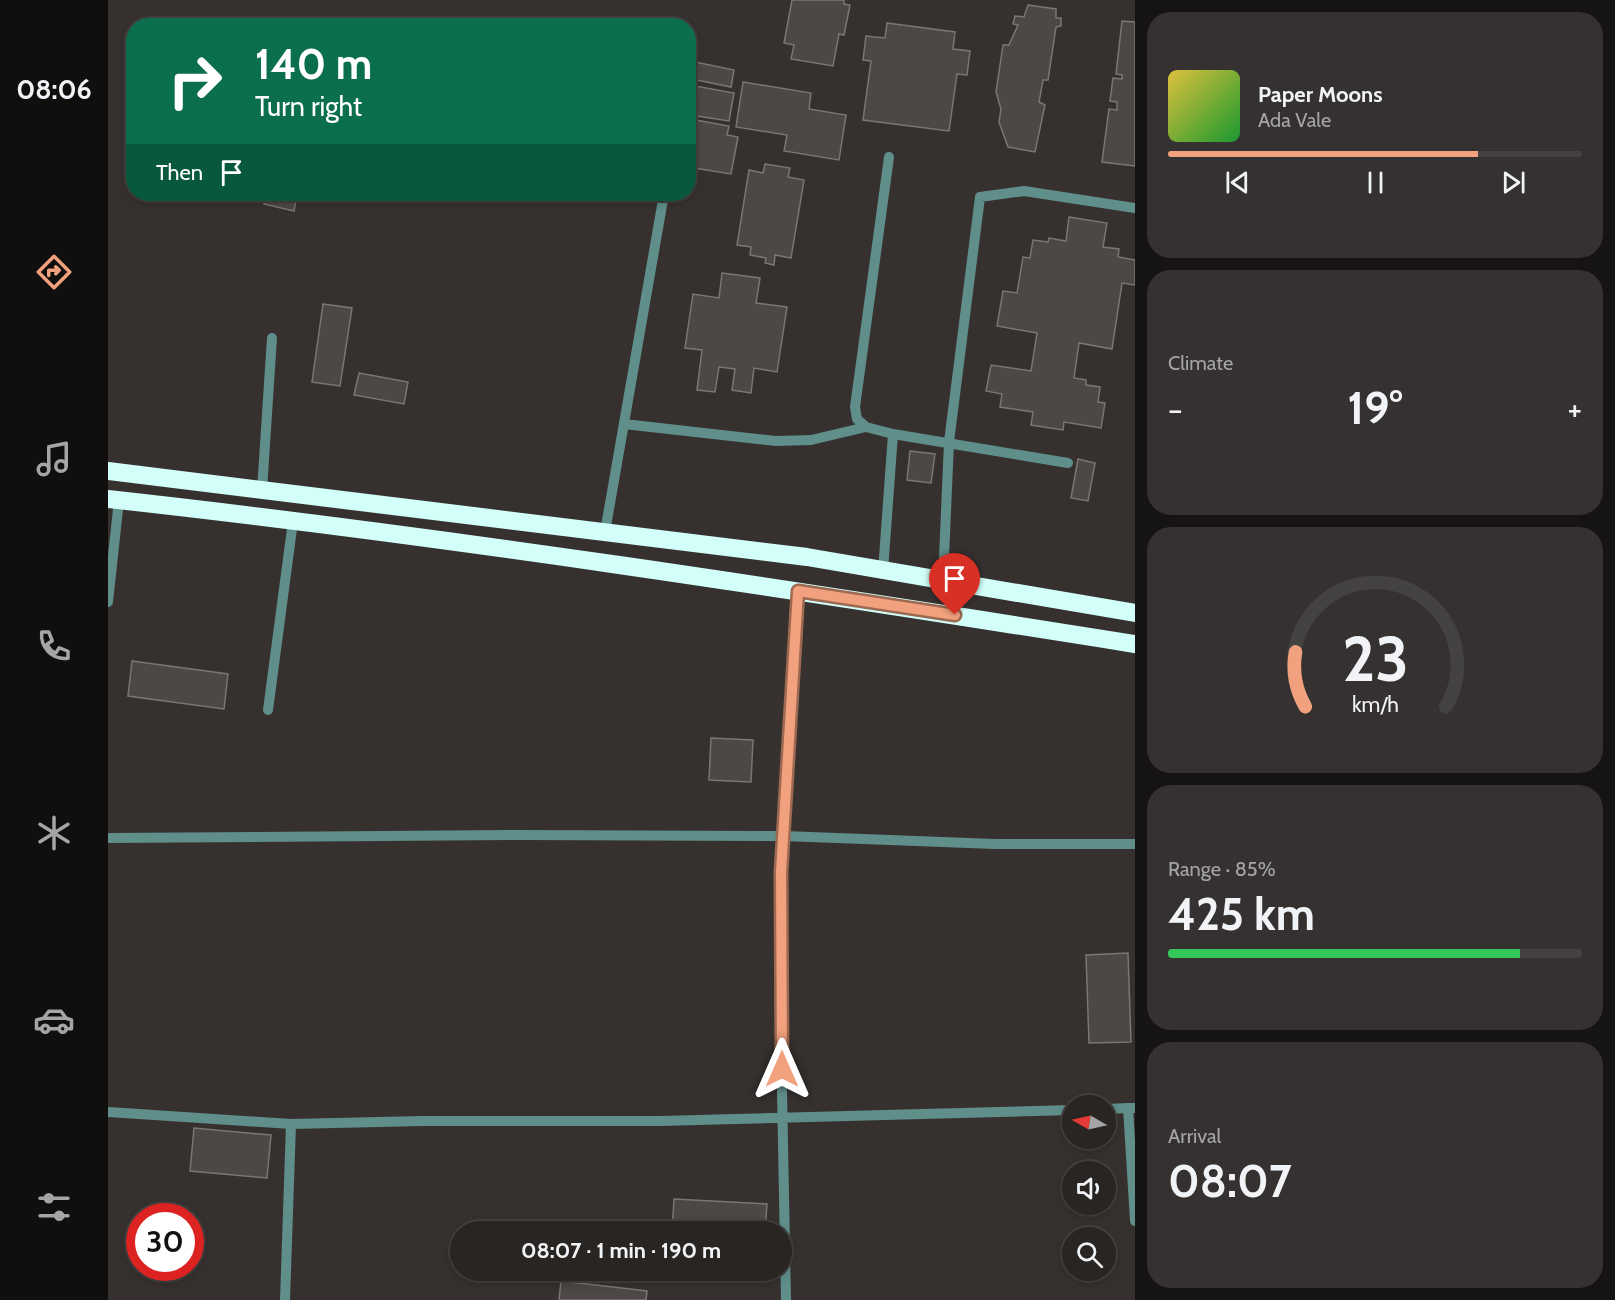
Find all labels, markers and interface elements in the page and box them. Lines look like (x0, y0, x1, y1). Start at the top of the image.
text: 140 m (255, 38, 372, 90)
icon: right (156, 42, 234, 120)
text: 08:06 (16, 73, 92, 106)
text: Paper Moons (1258, 81, 1382, 108)
text: Turn right (255, 90, 362, 123)
text: Ada Vale (1258, 108, 1331, 132)
icon: arrive (215, 156, 248, 189)
text: Then (156, 159, 203, 186)
icon: previous (1221, 166, 1254, 199)
icon: pause (1359, 166, 1392, 199)
icon: next (1497, 166, 1530, 199)
icon: directions (33, 251, 75, 293)
text: Climate (1168, 351, 1233, 375)
text: 19° (1348, 381, 1402, 435)
text: − (1168, 389, 1183, 429)
text: + (1567, 389, 1582, 429)
icon: music (33, 438, 75, 480)
pin (929, 553, 980, 615)
icon: arrive (938, 562, 971, 595)
text: 23 (1342, 621, 1408, 697)
icon: phone (33, 625, 75, 667)
text: km/h (1352, 691, 1398, 717)
icon: climate (33, 812, 75, 854)
text: Range · 85% (1168, 857, 1276, 881)
text: 425 km (1168, 887, 1315, 941)
icon: car (33, 999, 75, 1041)
position arrow (750, 1037, 814, 1101)
north arrow (1062, 1095, 1116, 1149)
map controls (1062, 1095, 1116, 1281)
text: Arrival (1168, 1124, 1221, 1148)
text: 08:07 (1168, 1154, 1292, 1208)
button: sound (1062, 1161, 1116, 1215)
icon: filters (33, 1186, 75, 1228)
speed limit sign: 30 (126, 1203, 204, 1281)
button: search (1062, 1227, 1116, 1281)
text: 08:07 · 1 min · 190 m (521, 1237, 721, 1264)

